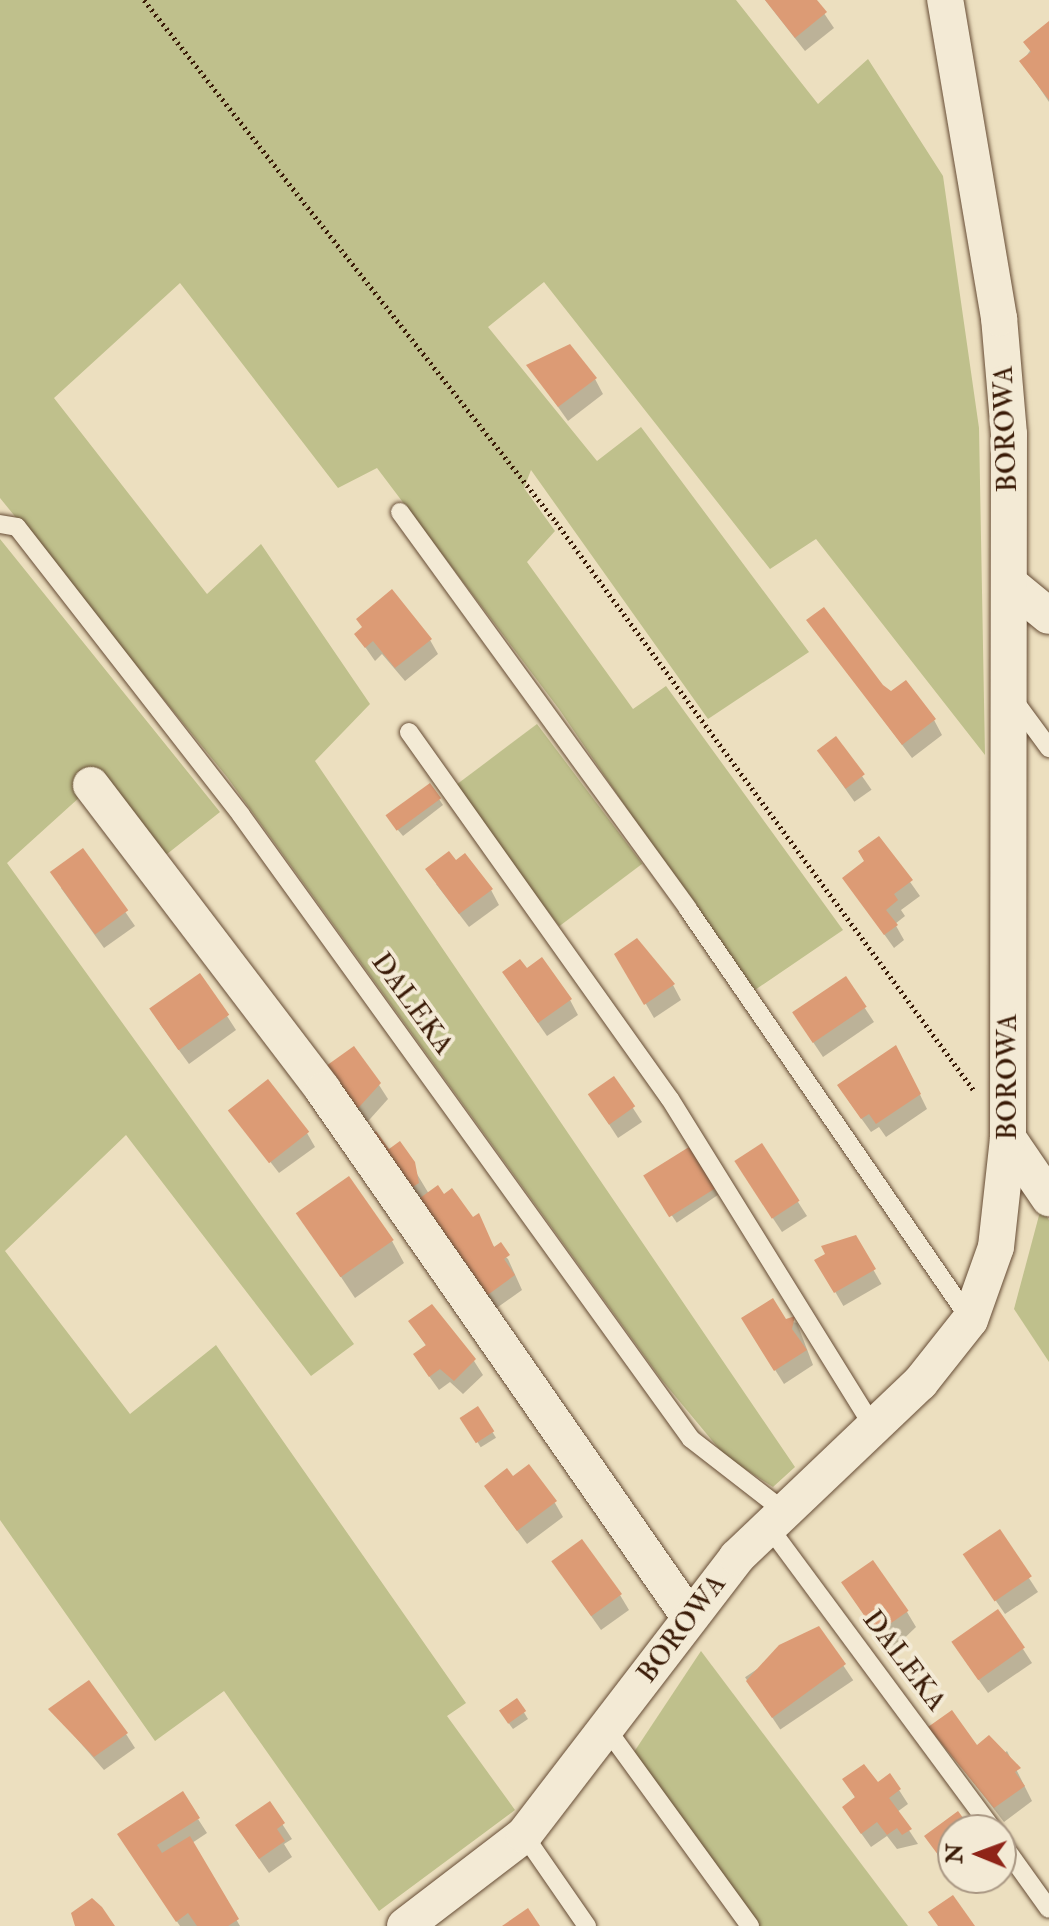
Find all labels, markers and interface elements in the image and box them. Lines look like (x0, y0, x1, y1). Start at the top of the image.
street label: BOROWA (987, 365, 1025, 493)
street label: DALEKA (364, 946, 460, 1062)
street label: BOROWA (991, 1013, 1025, 1141)
street label: BOROWA (630, 1568, 734, 1690)
street label: DALEKA (855, 1604, 953, 1718)
north arrow (937, 1814, 1017, 1894)
text: N (941, 1844, 969, 1864)

